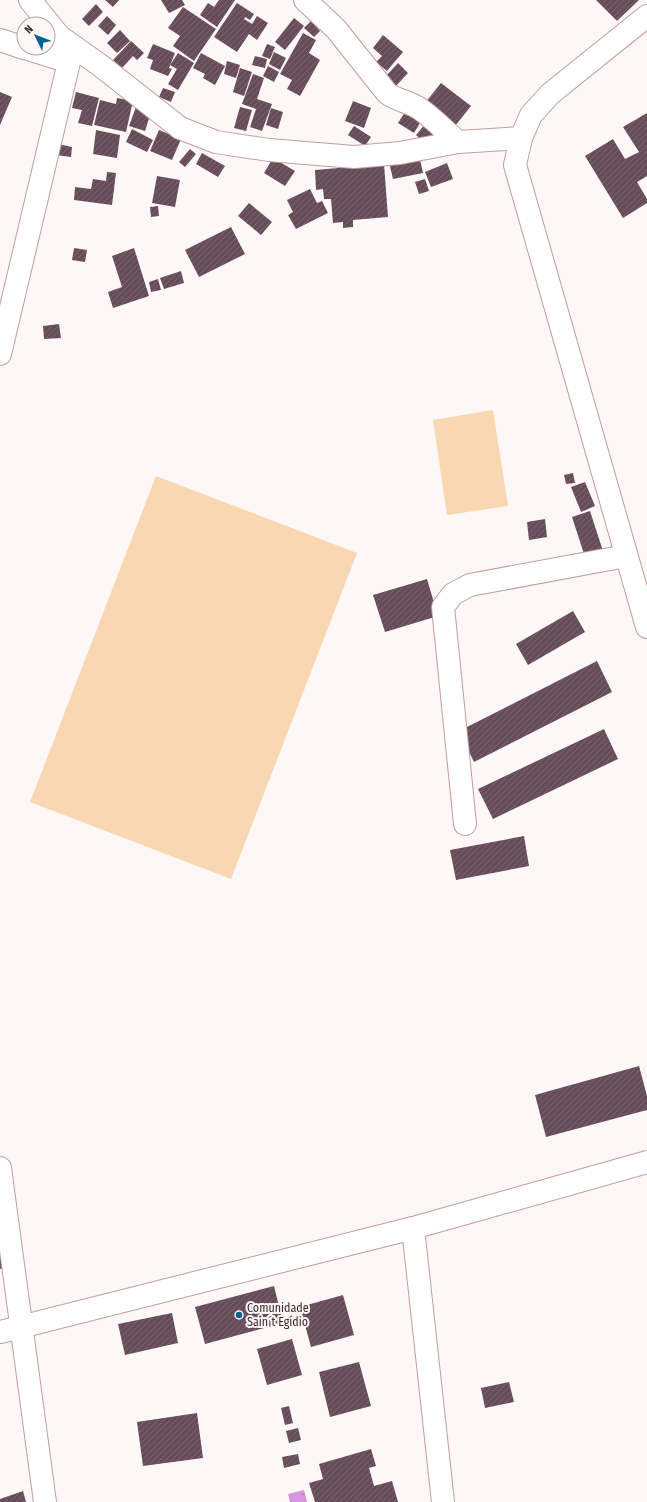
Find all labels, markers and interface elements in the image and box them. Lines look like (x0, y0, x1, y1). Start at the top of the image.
north arrow (16, 16, 56, 56)
text: N (22, 23, 36, 36)
place label: Comunidade Sain´t Egídio (247, 1301, 309, 1329)
marker: Comunidade Sain´t Egídio (234, 1310, 244, 1320)

